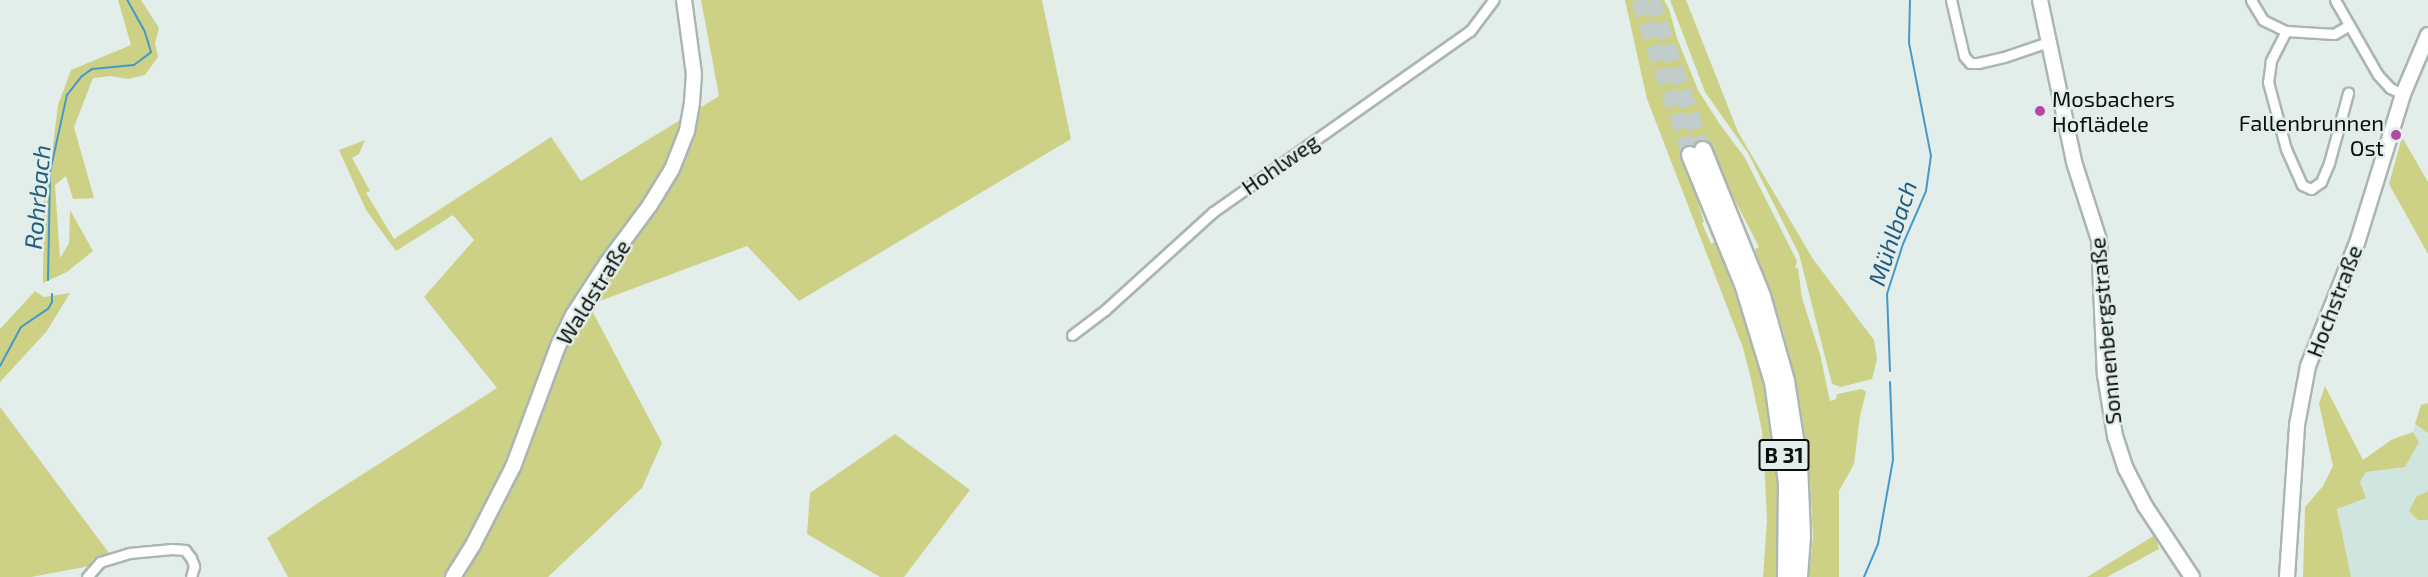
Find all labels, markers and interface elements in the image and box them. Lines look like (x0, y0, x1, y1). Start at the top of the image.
place label: Mosbachers Hoflädele (2052, 85, 2175, 136)
marker: Mosbachers Hoflädele (2033, 104, 2047, 118)
place label: Fallenbrunnen Ost (2239, 109, 2384, 160)
street label: Hohlweg (1236, 128, 1324, 200)
marker: Fallenbrunnen Ost (2389, 128, 2403, 142)
water label: Rohrbach (18, 144, 56, 250)
water label: Mühlbach (1862, 177, 1922, 289)
street label: Waldstraße (550, 235, 636, 349)
street label: Sonnenbergstraße (2084, 236, 2126, 426)
street label: Hochstraße (2301, 241, 2367, 361)
road number: B 31 (1758, 437, 1810, 473)

